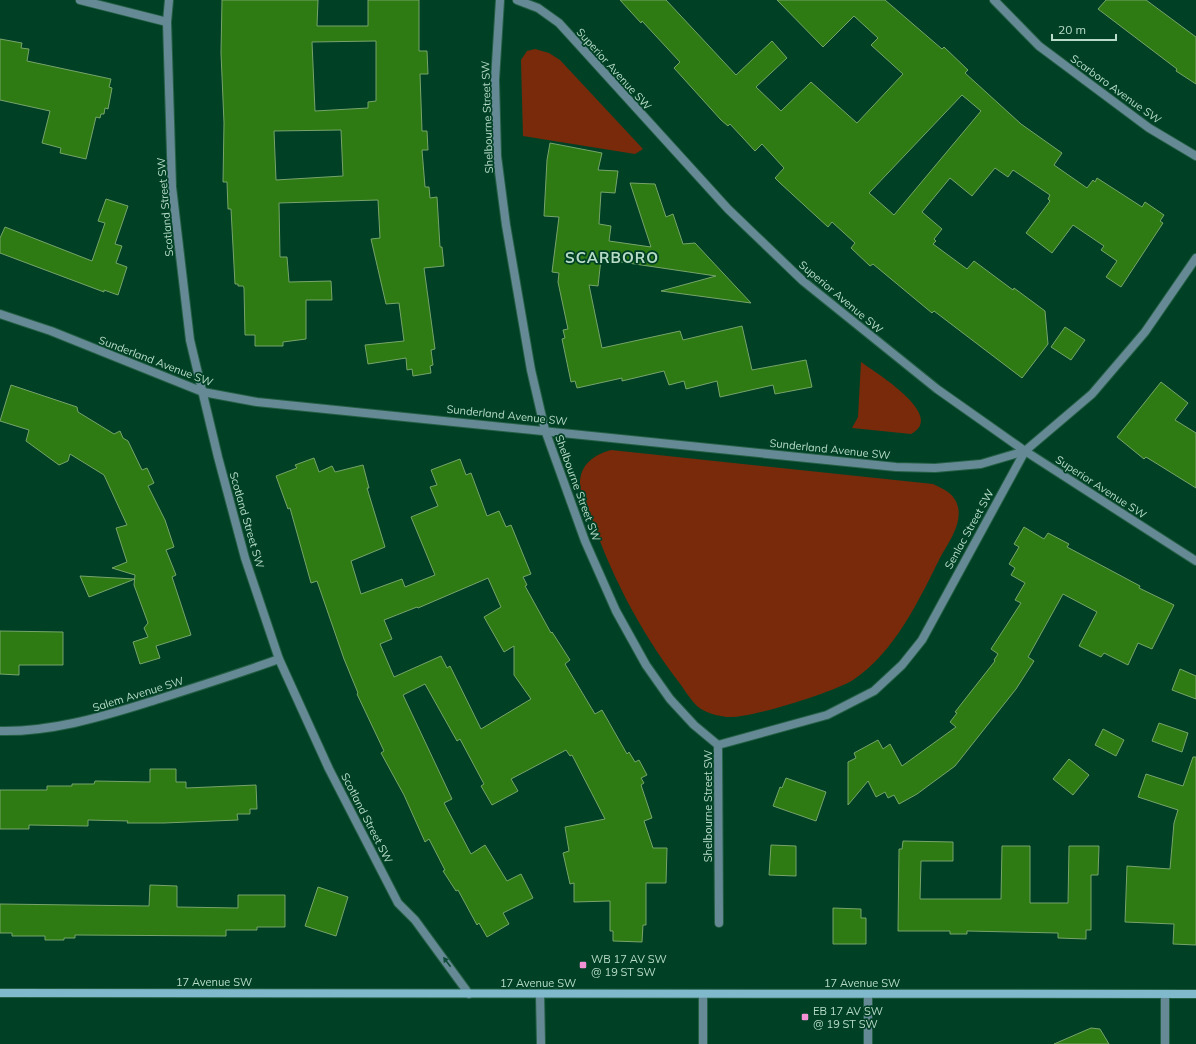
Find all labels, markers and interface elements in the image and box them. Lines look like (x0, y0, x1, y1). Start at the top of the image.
scale bar (1052, 16, 1116, 42)
text: 20 m (1058, 22, 1086, 37)
street label: Superior Avenue SW (573, 25, 655, 113)
street label: Scarboro Avenue SW (1068, 51, 1164, 127)
street label: Shelbourne Street SW (478, 60, 496, 174)
street label: Scotland Street SW (154, 157, 176, 257)
district label: SCARBORO (565, 248, 659, 267)
street label: Superior Avenue SW (796, 258, 886, 336)
street label: Sunderland Avenue SW (97, 333, 215, 389)
street label: Sunderland Avenue SW (446, 402, 568, 428)
street label: Shelbourne Street SW (552, 433, 604, 543)
street label: Sunderland Avenue SW (769, 436, 891, 462)
street label: Superior Avenue SW (1053, 452, 1149, 522)
street label: Scotland Street SW (227, 470, 267, 570)
street label: Senlac Street SW (941, 487, 997, 571)
street label: Salem Avenue SW (91, 673, 185, 715)
street label: Shelbourne Street SW (701, 750, 715, 862)
street label: Scotland Street SW (338, 770, 396, 866)
place label: WB 17 AV SW @ 19 ST SW (591, 952, 667, 979)
one-way arrow (443, 956, 451, 967)
marker: WB 17 AV SW @ 19 ST SW (578, 960, 588, 970)
street label: 17 Avenue SW (176, 975, 252, 989)
street label: 17 Avenue SW (500, 976, 576, 990)
street label: 17 Avenue SW (824, 976, 900, 990)
place label: EB 17 AV SW @ 19 ST SW (813, 1004, 883, 1031)
marker: EB 17 AV SW @ 19 ST SW (800, 1012, 810, 1022)

